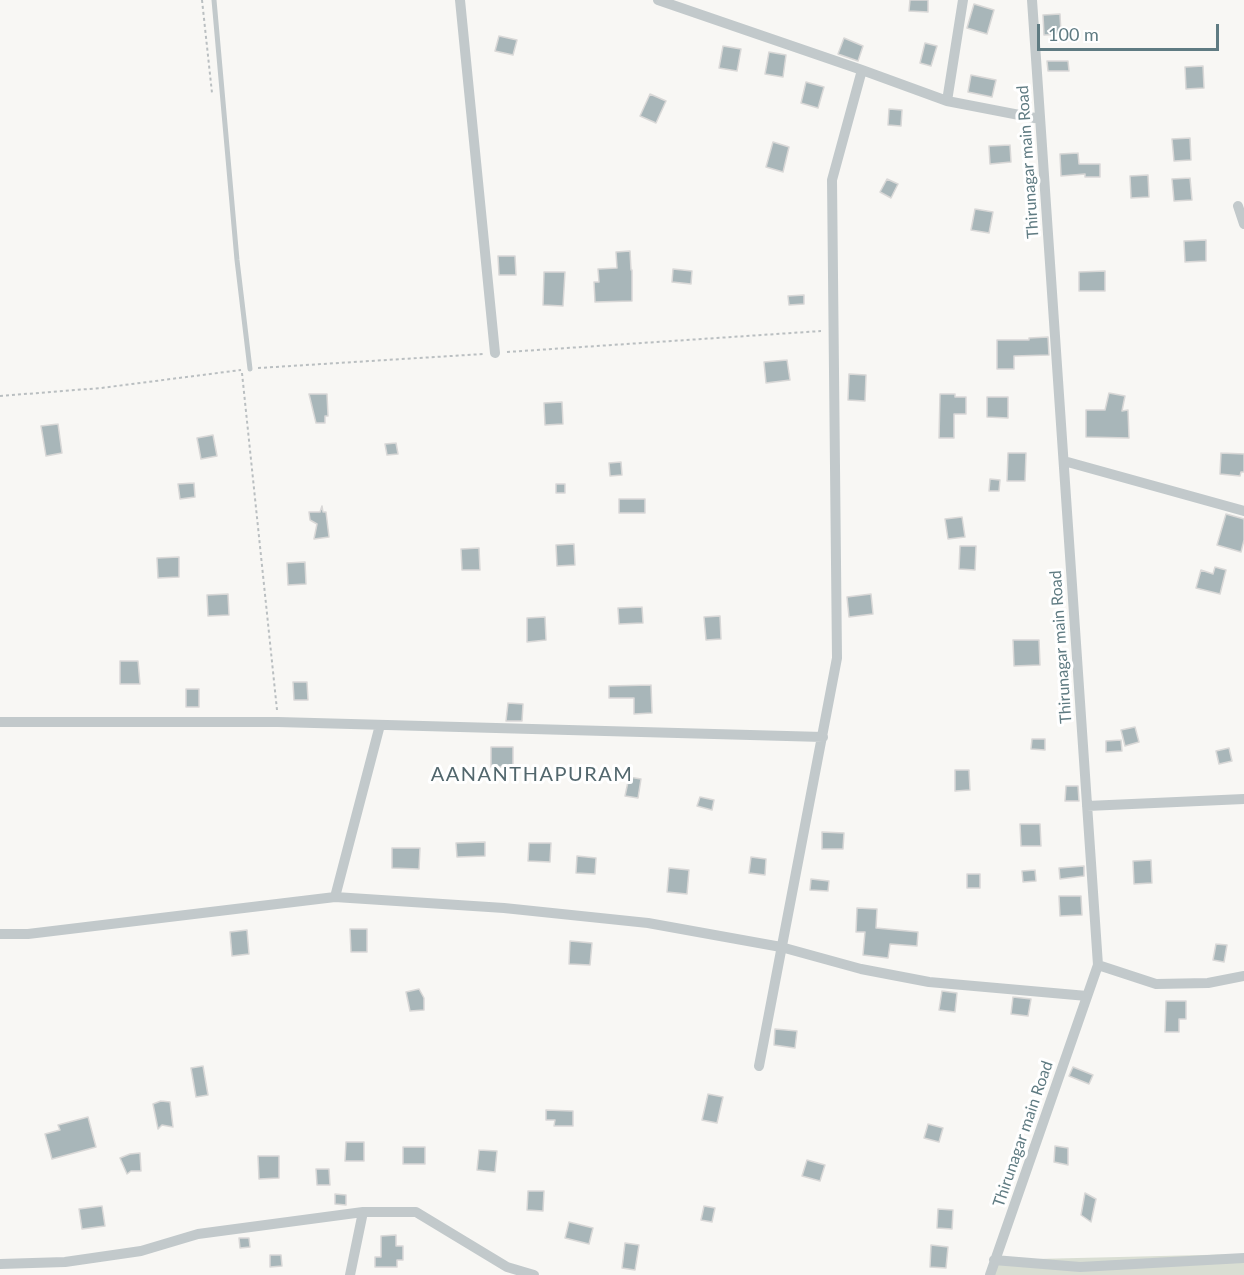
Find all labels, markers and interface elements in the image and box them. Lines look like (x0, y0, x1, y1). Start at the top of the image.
scale bar (1040, 12, 1222, 50)
text: 100 m (1048, 23, 1099, 45)
street label: Thirunagar main Road (1013, 85, 1043, 239)
street label: Thirunagar main Road (1046, 570, 1076, 724)
district label: AANANTHAPURAM (431, 763, 633, 787)
street label: Thirunagar main Road (989, 1058, 1057, 1210)

